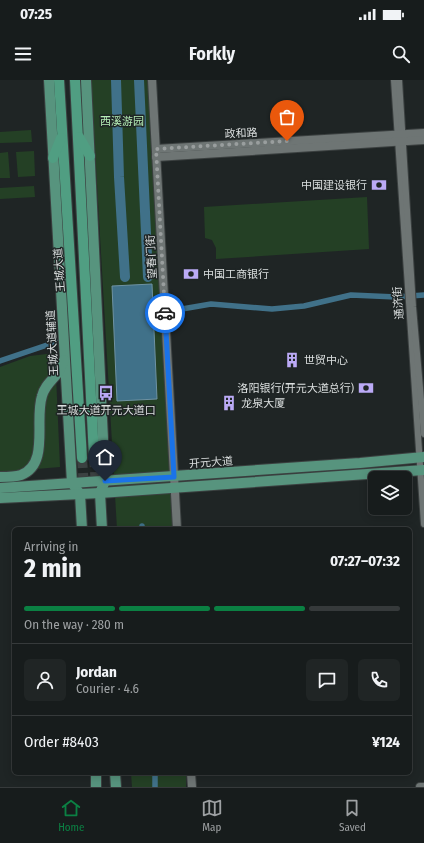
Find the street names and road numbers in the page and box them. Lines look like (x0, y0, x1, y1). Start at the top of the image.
street label: 政和路 (224, 126, 258, 141)
street label: 望春门街 (144, 235, 159, 279)
street label: 王城大道 (51, 248, 68, 292)
street label: 通济街 (391, 286, 406, 320)
street label: 王城大道辅道 (44, 310, 61, 376)
street label: 开元大道 (189, 454, 233, 471)

